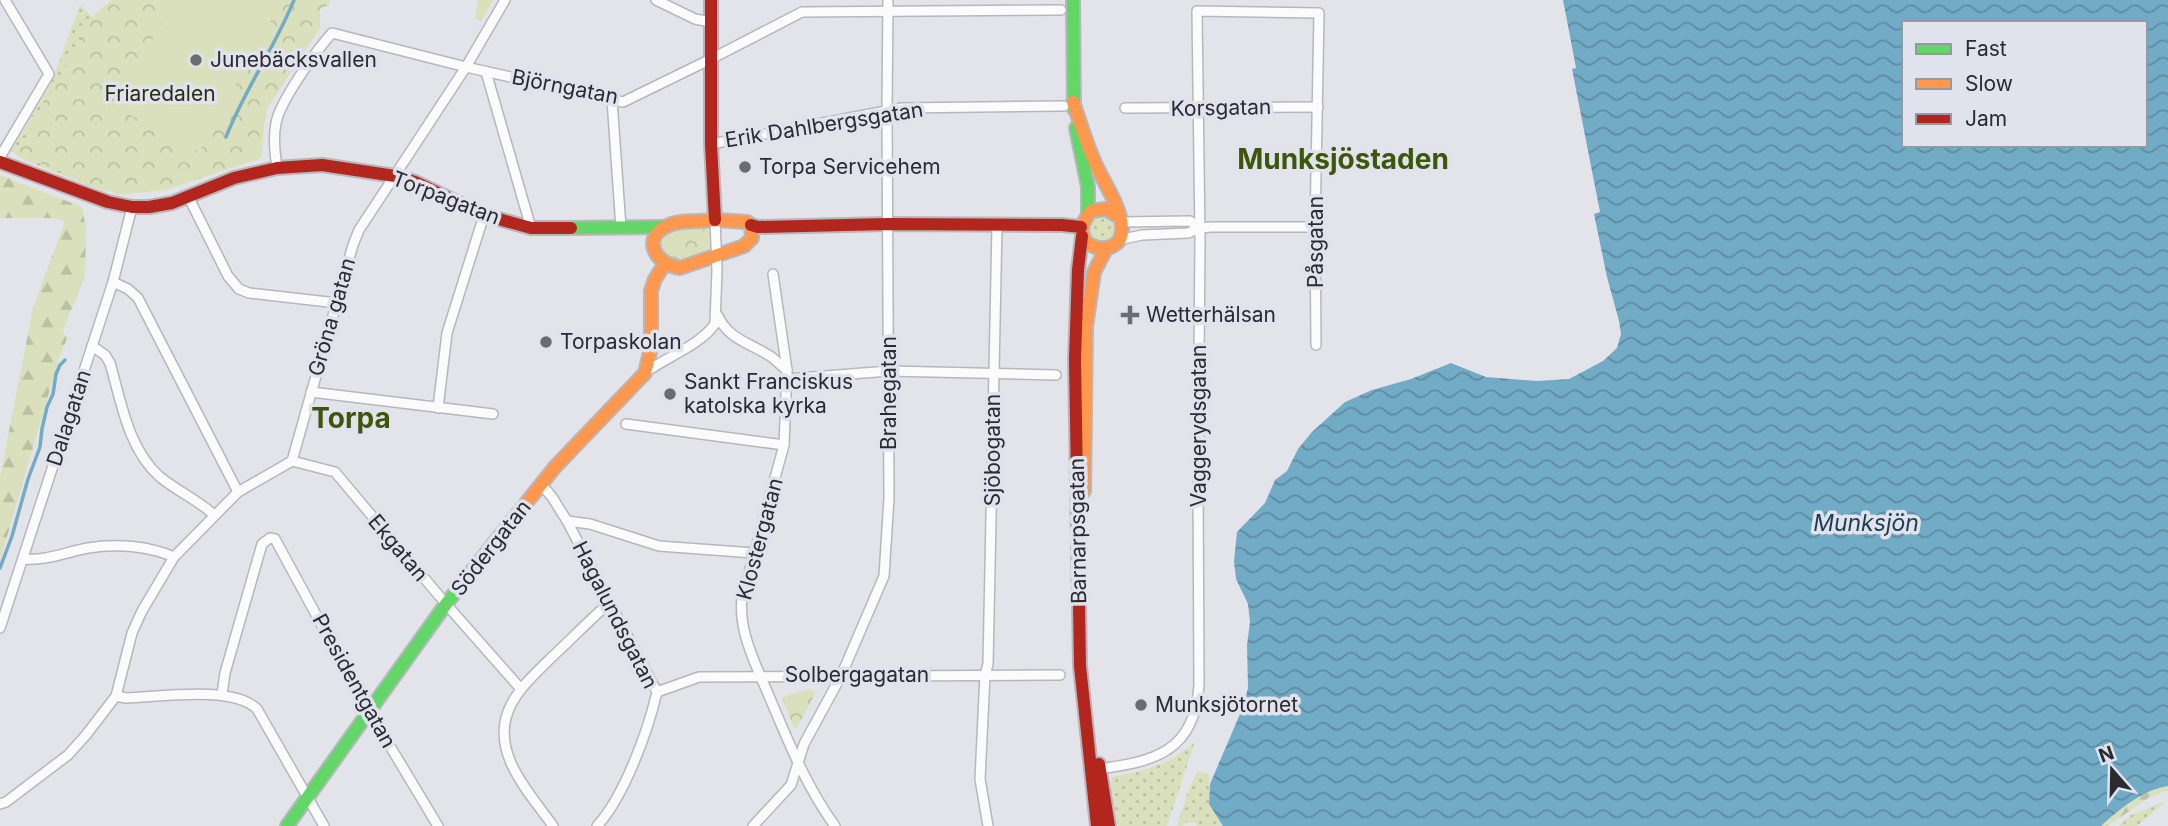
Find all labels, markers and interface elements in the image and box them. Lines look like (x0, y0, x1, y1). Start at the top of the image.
legend (1902, 21, 2147, 147)
text: Fast (1965, 36, 2007, 61)
place label: Junebäcksvallen (210, 47, 377, 72)
marker: Junebäcksvallen (188, 52, 204, 68)
street label: Björngatan (510, 64, 620, 109)
text: Slow (1965, 71, 2013, 96)
park label: Friaredalen (104, 81, 216, 106)
street label: Korsgatan (1170, 94, 1272, 121)
street label: Erik Dahlbergsgatan (723, 96, 925, 153)
text: Jam (1965, 106, 2007, 131)
district label: Munksjöstaden (1237, 142, 1449, 176)
place label: Torpa Servicehem (759, 154, 941, 179)
marker: Torpa Servicehem (737, 159, 753, 175)
street label: Torpagatan (389, 166, 504, 230)
street label: Påsgatan (1303, 196, 1328, 288)
street label: Gröna gatan (303, 255, 360, 379)
place label: Wetterhälsan (1146, 302, 1276, 327)
marker: Wetterhälsan (1120, 305, 1140, 325)
place label: Torpaskolan (560, 329, 682, 354)
marker: Torpaskolan (538, 334, 554, 350)
street label: Brahegatan (876, 336, 901, 450)
street label: Vaggerydsgatan (1186, 345, 1211, 507)
street label: Dalagatan (41, 367, 96, 469)
place label: Sankt Franciskus katolska kyrka (684, 369, 853, 418)
marker: Sankt Franciskus katolska kyrka (662, 386, 678, 402)
street label: Sjöbogatan (980, 394, 1005, 506)
district label: Torpa (311, 401, 391, 435)
street label: Barnarpsgatan (1064, 458, 1091, 604)
street label: Klostergatan (731, 475, 788, 603)
street label: Södergatan (445, 495, 536, 601)
street label: Ekgatan (363, 509, 434, 586)
water label: Munksjön (1813, 509, 1919, 537)
street label: Hagalundsgatan (568, 537, 663, 693)
street label: Presidentgatan (307, 609, 402, 752)
street label: Solbergagatan (785, 662, 929, 687)
place label: Munksjötornet (1155, 692, 1298, 717)
marker: Munksjötornet (1133, 697, 1149, 713)
north arrow (2077, 735, 2147, 805)
text: N (2096, 741, 2117, 768)

